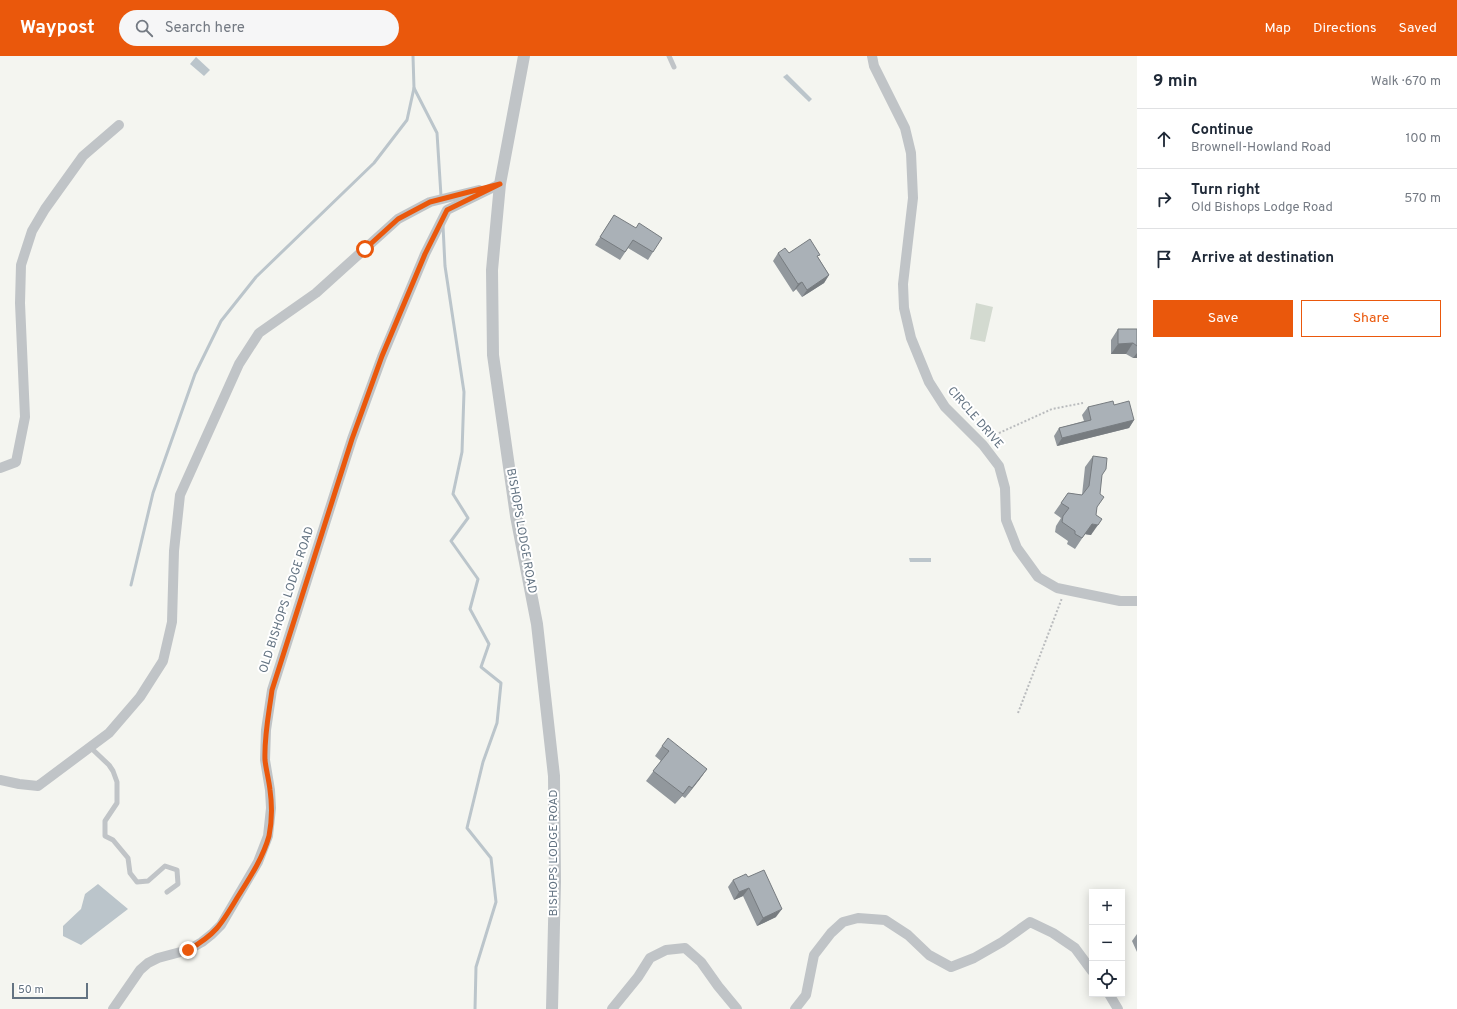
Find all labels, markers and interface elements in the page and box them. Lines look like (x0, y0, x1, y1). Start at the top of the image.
search box (119, 10, 399, 46)
text: Waypost (20, 16, 95, 40)
icon: search (133, 17, 155, 39)
text: Search here (165, 19, 245, 38)
text: Map (1265, 20, 1291, 37)
text: Directions (1313, 20, 1377, 37)
text: Saved (1399, 20, 1437, 37)
text: 9 min (1153, 71, 1197, 93)
text: Walk · 670 m (1371, 74, 1441, 90)
text: Continue (1191, 121, 1253, 140)
icon: ahead (1153, 128, 1175, 150)
text: 100 m (1405, 131, 1441, 147)
text: Brownell-Howland Road (1191, 140, 1331, 156)
text: Turn right (1191, 181, 1260, 200)
icon: right (1153, 188, 1175, 210)
text: 570 m (1404, 191, 1441, 207)
text: Old Bishops Lodge Road (1191, 200, 1333, 216)
route start (356, 240, 374, 258)
icon: arrive (1153, 248, 1175, 270)
text: Arrive at destination (1191, 249, 1334, 268)
button: Save (1153, 300, 1293, 337)
button: Share (1301, 300, 1441, 337)
street label: CIRCLE DRIVE (944, 384, 1006, 452)
street label: BISHOPS LODGE ROAD (502, 467, 540, 595)
street label: OLD BISHOPS LODGE ROAD (256, 525, 318, 675)
street label: BISHOPS LODGE ROAD (546, 790, 562, 916)
map controls (1089, 889, 1125, 997)
button: + (1089, 889, 1125, 925)
button: − (1089, 925, 1125, 961)
route end (179, 941, 197, 959)
button: locate (1089, 961, 1125, 997)
scale bar (12, 981, 88, 1000)
text: 50 m (18, 983, 44, 997)

